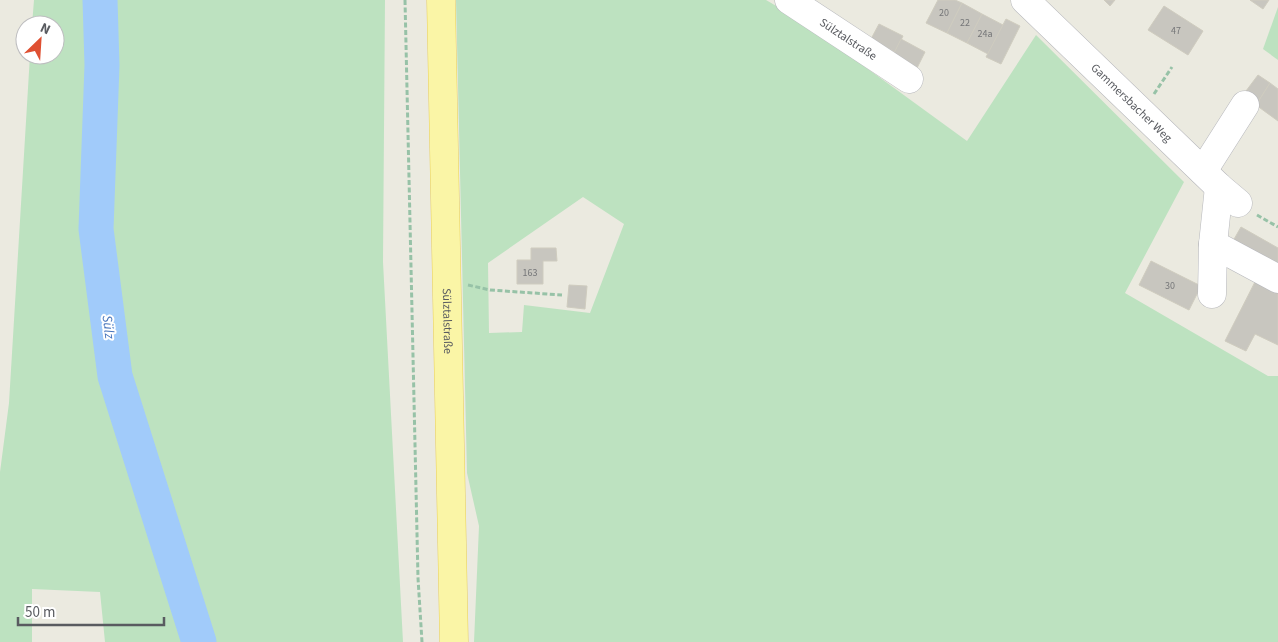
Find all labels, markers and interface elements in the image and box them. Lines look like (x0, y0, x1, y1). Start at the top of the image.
house number: 20 (939, 6, 949, 20)
street label: Sülztalstraße (816, 14, 880, 64)
north arrow (15, 15, 65, 65)
house number: 22 (960, 16, 970, 30)
text: N (37, 18, 54, 40)
house number: 47 (1171, 24, 1181, 38)
house number: 24a (978, 27, 992, 41)
street label: Gammersbacher Weg (1087, 59, 1176, 146)
house number: 163 (523, 266, 537, 280)
house number: 30 (1165, 279, 1175, 293)
street label: Sülztalstraße (438, 288, 457, 354)
water label: Sülz (97, 314, 120, 341)
scale bar (18, 594, 164, 626)
text: 50 m (25, 602, 55, 623)

